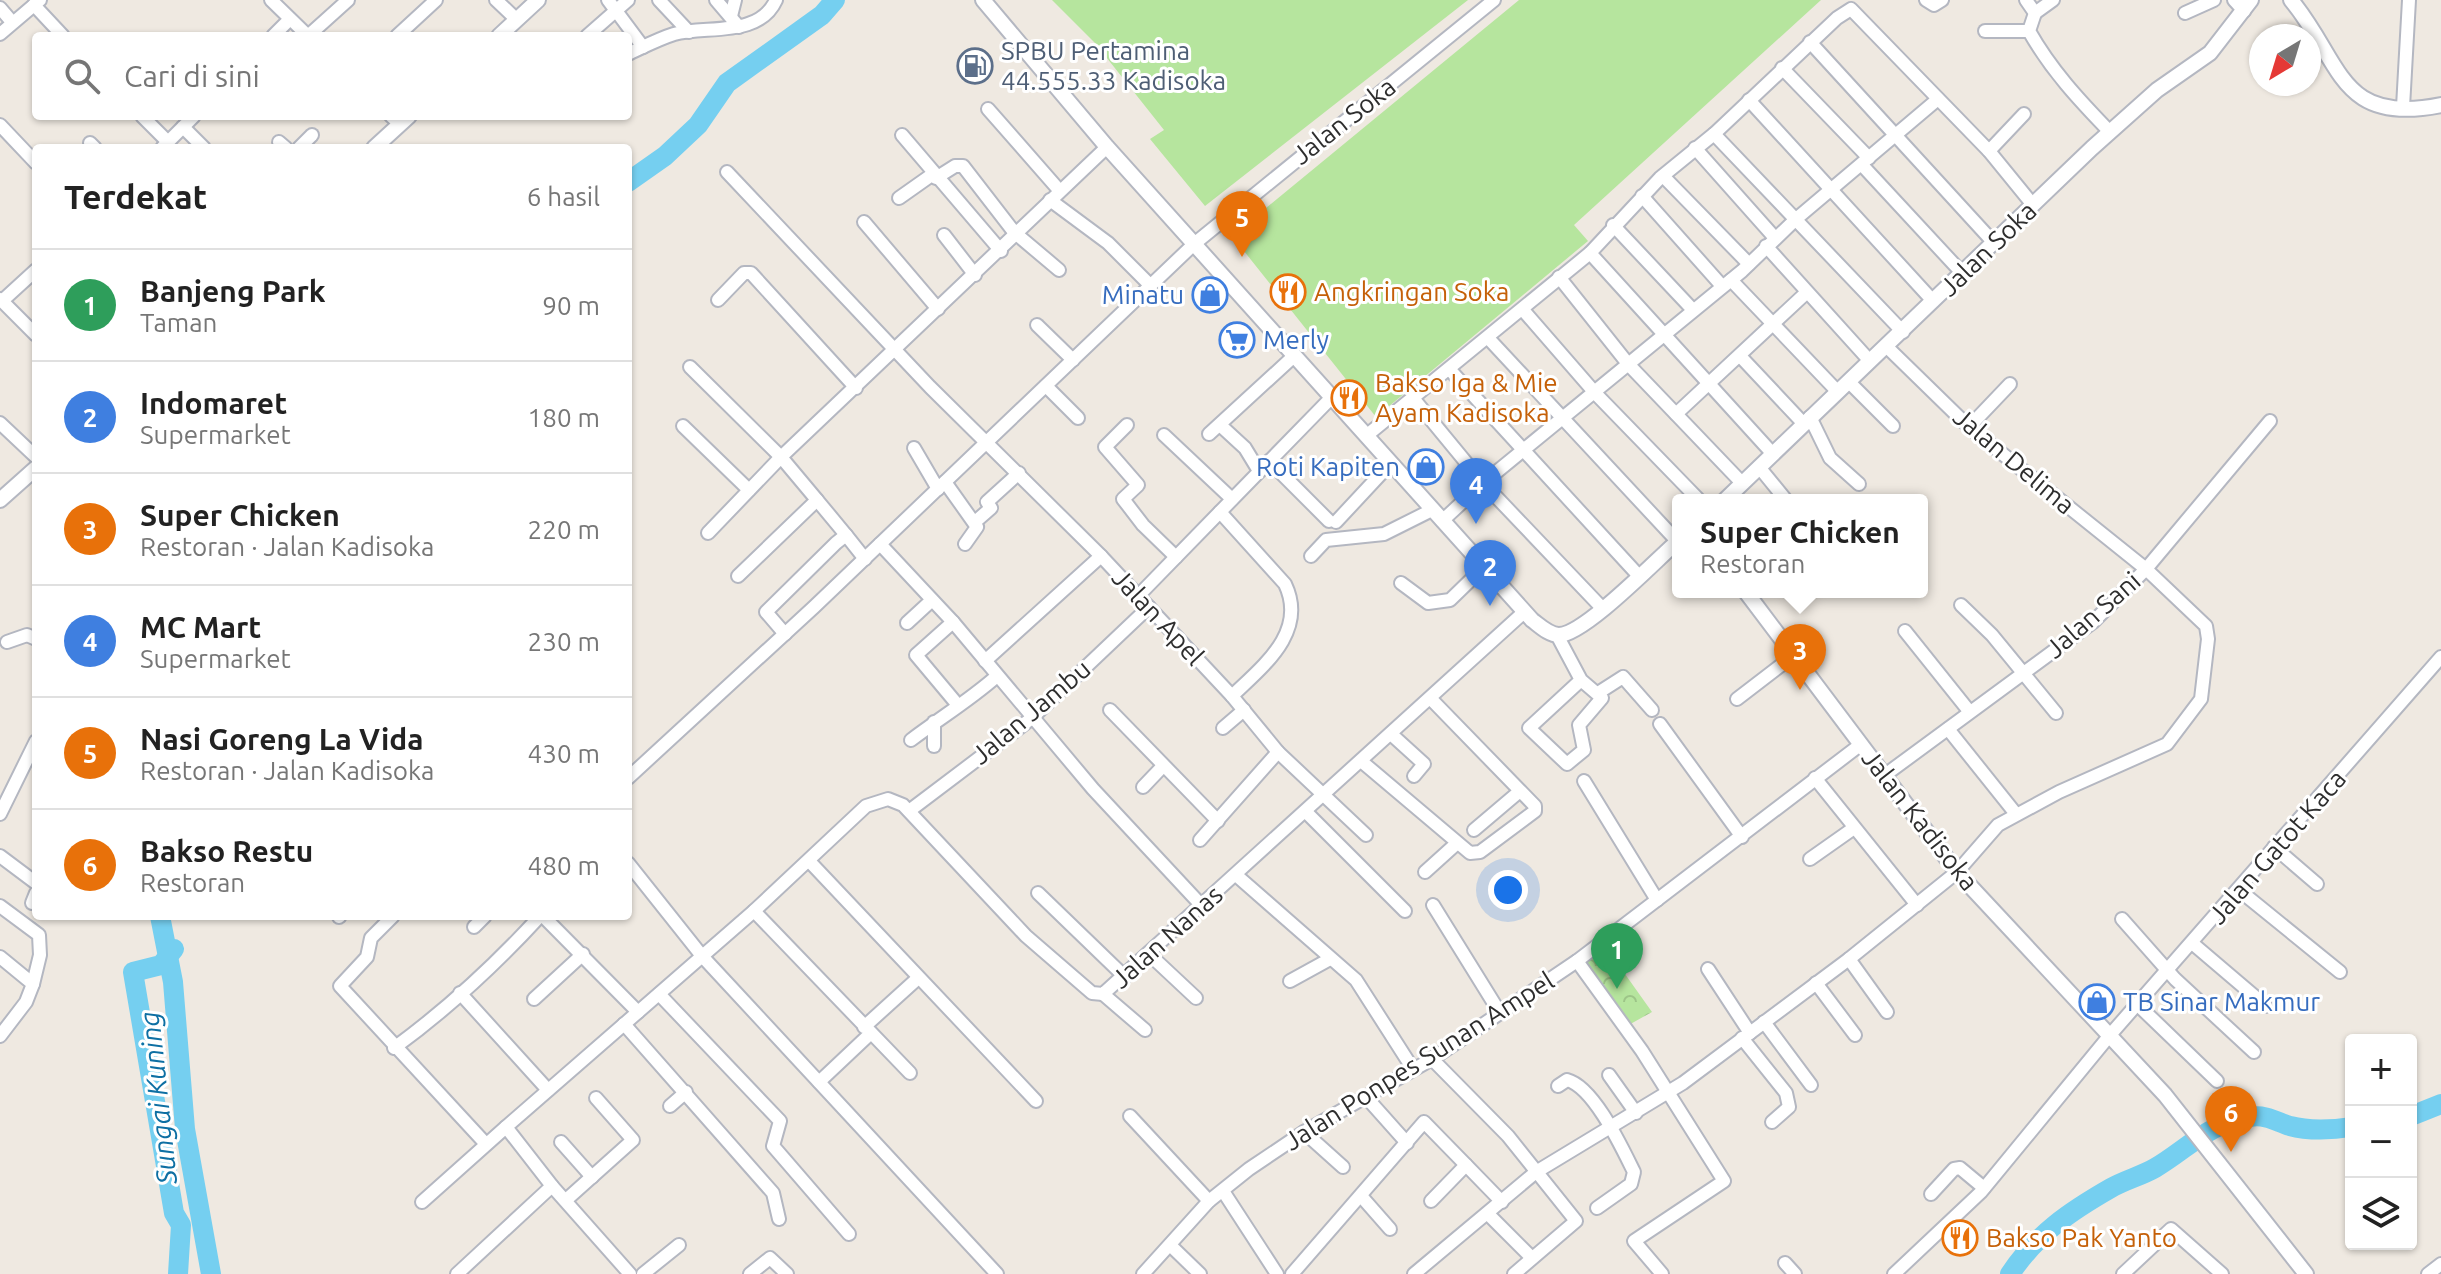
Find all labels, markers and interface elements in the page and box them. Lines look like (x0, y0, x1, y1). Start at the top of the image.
north arrow (2249, 24, 2321, 96)
search box (32, 32, 632, 120)
place label: SPBU Pertamina 44.555.33 Kadisoka (1001, 36, 1226, 95)
fuel station icon: SPBU Pertamina 44.555.33 Kadisoka (956, 47, 994, 85)
icon: search (60, 54, 104, 98)
text: Cari di sini (124, 59, 260, 93)
street label: Jalan Soka (1286, 71, 1401, 170)
text: Terdekat (64, 177, 207, 215)
text: 6 hasil (527, 182, 600, 211)
pin: 5 (1216, 191, 1268, 257)
street label: Jalan Soka (1934, 196, 2042, 302)
restaurant icon: Angkringan Soka (1269, 273, 1307, 311)
text: Banjeng Park (140, 274, 326, 308)
shop icon: Minatu (1191, 276, 1229, 314)
place label: Angkringan Soka (1314, 277, 1509, 306)
place label: Minatu (1102, 280, 1184, 309)
text: 1 (83, 291, 97, 320)
text: 90 m (542, 291, 600, 320)
text: Taman (140, 308, 217, 337)
supermarket icon: Merly (1218, 321, 1256, 359)
place label: Merly (1263, 325, 1329, 354)
place label: Bakso Iga & Mie Ayam Kadisoka (1375, 368, 1558, 427)
restaurant icon: Bakso Iga & Mie Ayam Kadisoka (1330, 379, 1368, 417)
text: Indomaret (140, 386, 287, 420)
street label: Jalan Delima (1948, 402, 2081, 520)
text: 2 (83, 403, 97, 432)
text: 180 m (528, 403, 600, 432)
text: Supermarket (140, 420, 291, 449)
shop icon: Roti Kapiten (1407, 448, 1445, 486)
place label: Roti Kapiten (1256, 452, 1400, 481)
pin: 4 (1450, 458, 1502, 524)
popup (1672, 494, 1928, 598)
text: Super Chicken (140, 498, 340, 532)
text: 3 (83, 515, 97, 544)
text: 220 m (528, 515, 600, 544)
text: Super Chicken (1700, 515, 1900, 549)
text: Restoran · Jalan Kadisoka (140, 532, 434, 561)
pin: 2 (1464, 540, 1516, 606)
text: Restoran (1700, 549, 1805, 578)
street label: Jalan Apel (1107, 563, 1210, 671)
street label: Jalan Sani (2040, 566, 2146, 663)
text: MC Mart (140, 610, 261, 644)
pin: 3 (1774, 624, 1826, 690)
text: 4 (83, 627, 97, 656)
text: 230 m (528, 627, 600, 656)
text: Supermarket (140, 644, 291, 673)
street label: Jalan Jambu (965, 654, 1096, 770)
text: Nasi Goreng La Vida (140, 722, 424, 756)
text: 5 (83, 739, 97, 768)
text: 430 m (528, 739, 600, 768)
street label: Jalan Kadisoka (1856, 743, 1984, 896)
text: Restoran · Jalan Kadisoka (140, 756, 434, 785)
street label: Jalan Gatot Kaca (2202, 764, 2351, 929)
text: Bakso Restu (140, 834, 313, 868)
text: 6 (83, 851, 97, 880)
text: 480 m (528, 851, 600, 880)
text: Restoran (140, 868, 245, 897)
your location (1488, 870, 1528, 910)
street label: Jalan Nanas (1105, 879, 1228, 994)
pin: 1 (1591, 923, 1643, 989)
street label: Jalan Ponpes Sunan Ampel (1279, 965, 1559, 1156)
shop icon: TB Sinar Makmur (2078, 983, 2116, 1021)
place label: TB Sinar Makmur (2123, 987, 2320, 1016)
water label: Sungai Kuning (133, 1010, 182, 1187)
map controls (2345, 1034, 2417, 1250)
button: + (2345, 1034, 2417, 1106)
pin: 6 (2205, 1086, 2257, 1152)
button: − (2345, 1106, 2417, 1178)
button: layers (2345, 1178, 2417, 1250)
restaurant icon: Bakso Pak Yanto (1941, 1219, 1979, 1257)
place label: Bakso Pak Yanto (1986, 1223, 2177, 1252)

